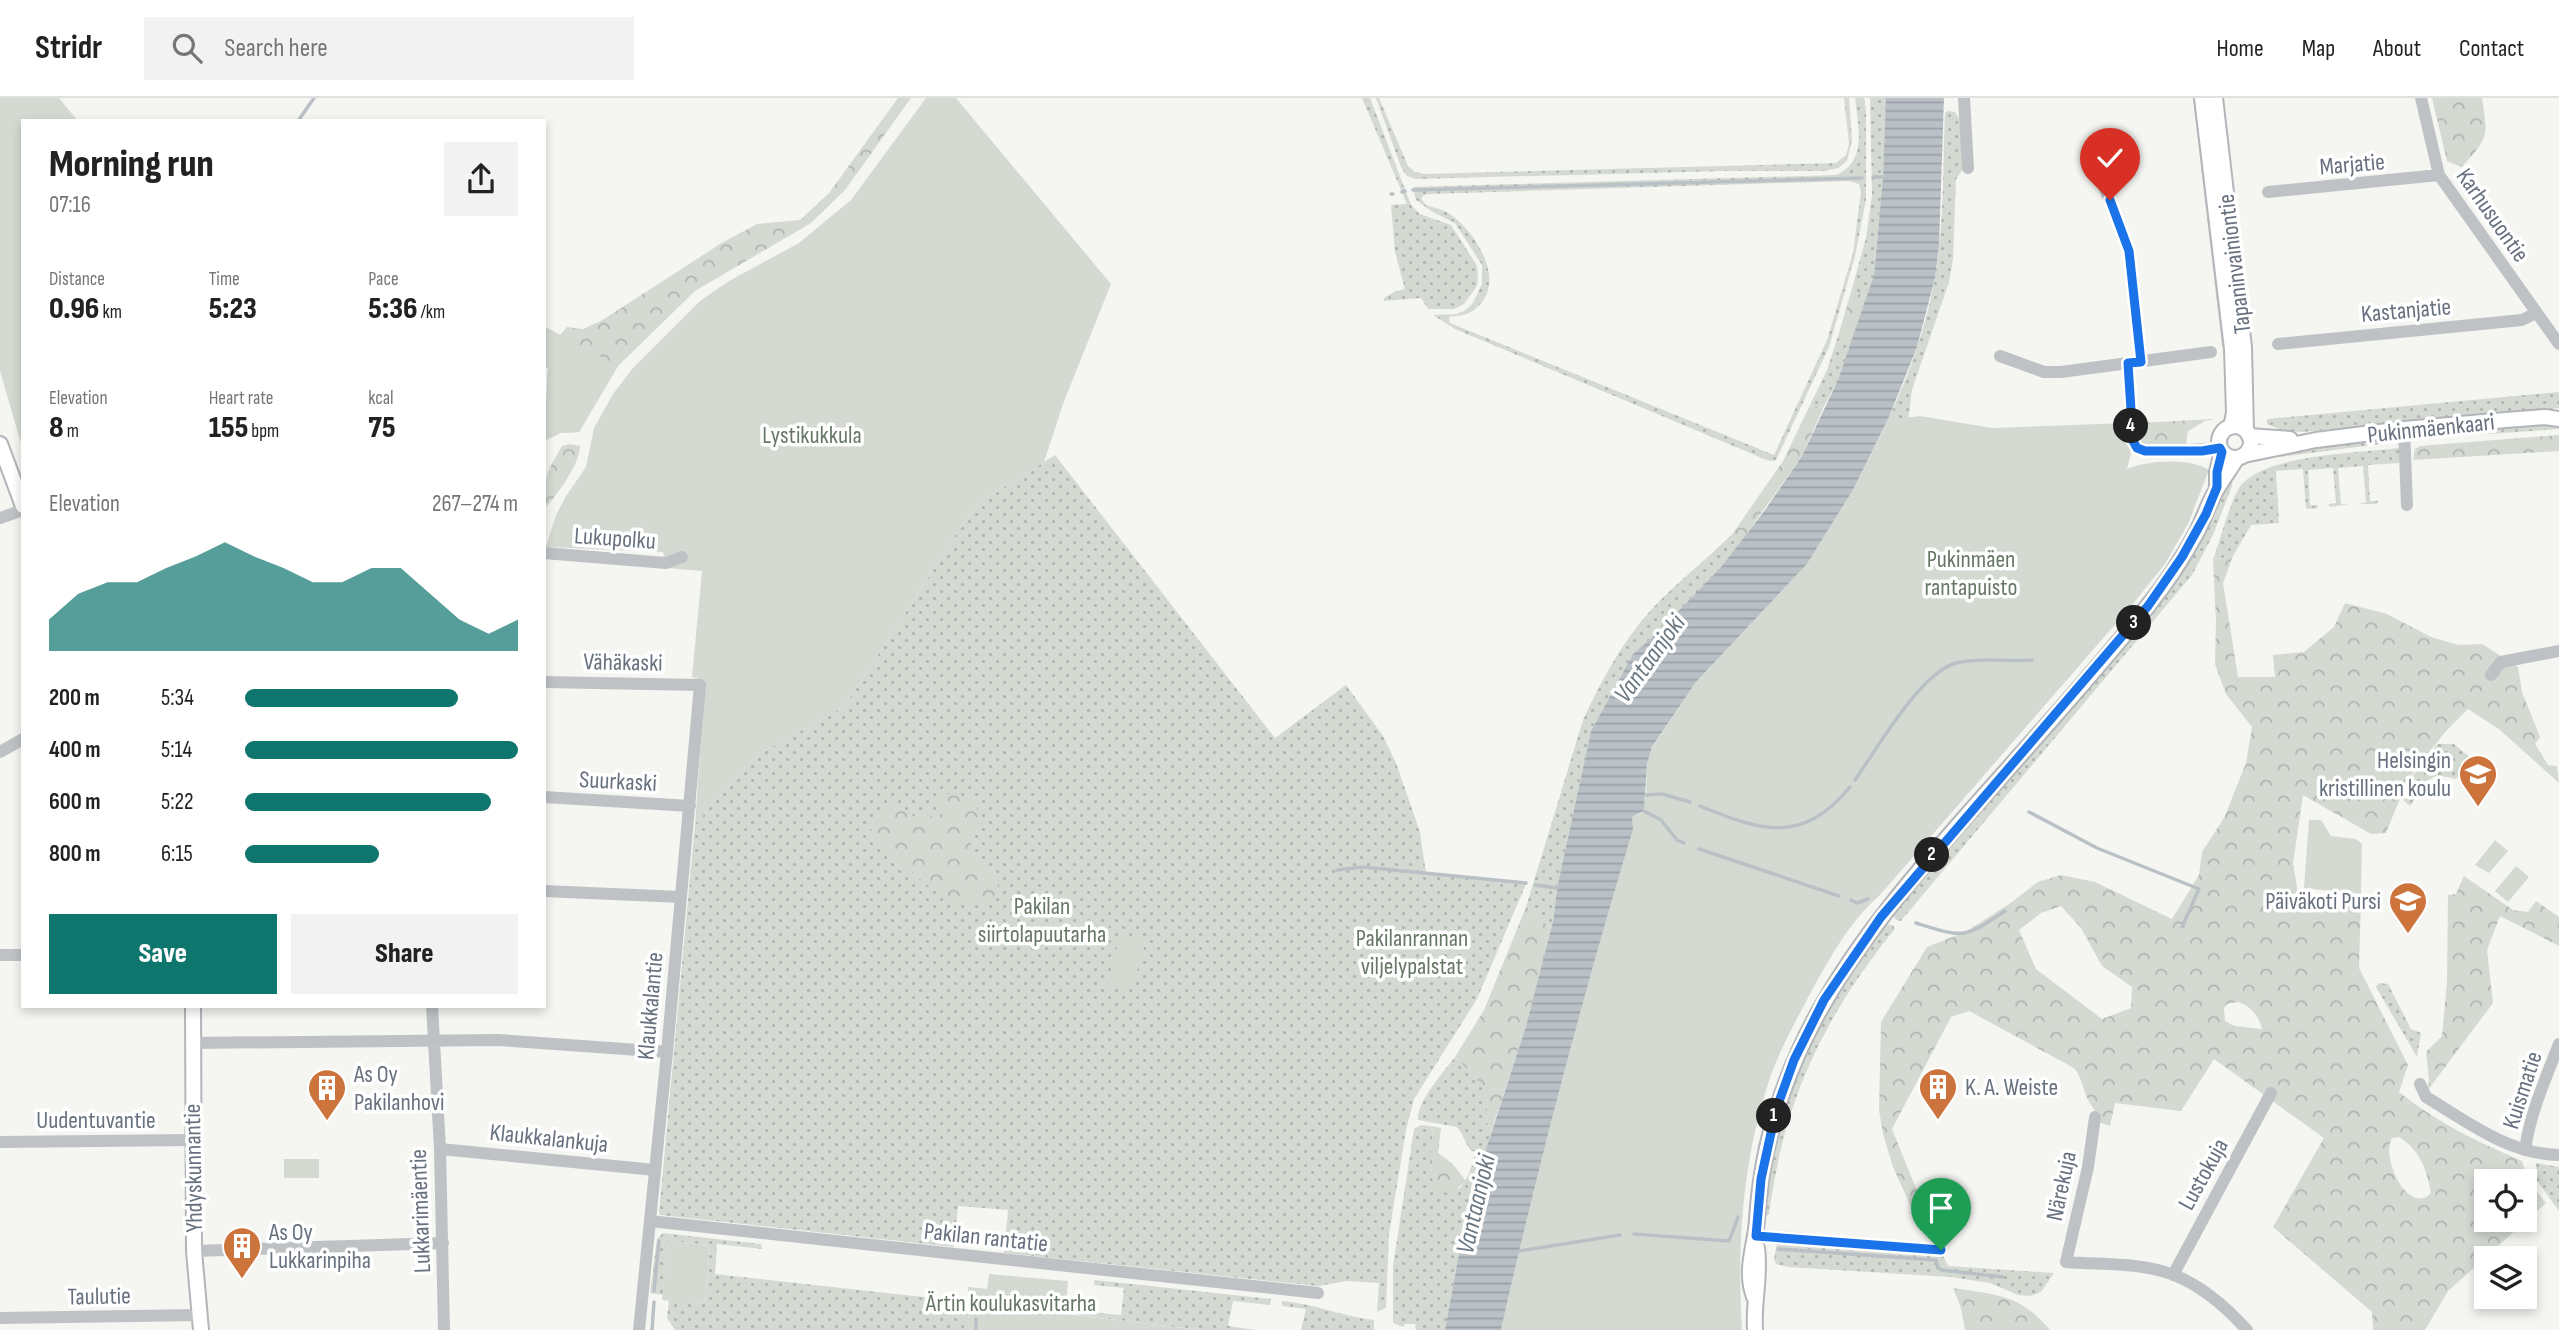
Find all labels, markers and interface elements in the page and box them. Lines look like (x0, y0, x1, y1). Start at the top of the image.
search box (144, 17, 634, 80)
text: Stridr (35, 28, 102, 68)
icon: search (168, 29, 206, 67)
text: Search here (224, 33, 328, 64)
text: Home (2216, 34, 2264, 63)
text: Map (2302, 34, 2335, 63)
text: About (2373, 34, 2421, 63)
text: Contact (2459, 34, 2524, 63)
pin (2080, 128, 2140, 200)
icon: check (2091, 139, 2129, 177)
text: Morning run (49, 142, 214, 187)
button: share (444, 142, 518, 216)
street label: Marjatie (2318, 147, 2386, 182)
street label: Karhusuontie (2450, 163, 2535, 268)
text: 07:16 (49, 191, 91, 219)
street label: Tapaninvainiontie (2212, 192, 2257, 336)
text: Distance (49, 268, 105, 291)
text: Time (209, 268, 240, 291)
text: Pace (368, 268, 399, 291)
text: 0.96 (49, 291, 99, 327)
text: 5:23 (209, 291, 257, 327)
text: 5:36 (368, 291, 418, 327)
street label: Kastanjatie (2360, 292, 2452, 329)
text: km (99, 301, 122, 324)
text: /km (418, 301, 445, 324)
text: Elevation (49, 387, 108, 410)
text: Heart rate (209, 387, 274, 410)
text: kcal (368, 387, 393, 410)
street label: Pukinmäenkaari (2366, 407, 2496, 450)
pin: 4 (2114, 408, 2148, 444)
text: 8 (49, 410, 64, 446)
text: 155 (209, 410, 248, 446)
text: 75 (368, 410, 396, 446)
text: 4 (2126, 414, 2135, 437)
text: m (64, 420, 79, 443)
text: bpm (248, 420, 279, 443)
park label: Lystikukkula (762, 421, 862, 450)
text: Elevation (49, 490, 120, 518)
text: 267–274 m (432, 490, 518, 518)
street label: Lukupolku (573, 521, 657, 556)
park label: Pukinmäen rantapuisto (1925, 545, 2017, 602)
pin: 3 (2116, 606, 2152, 640)
water label: Vantaanjoki (1608, 608, 1693, 709)
text: 3 (2129, 611, 2138, 634)
street label: Vähäkaski (583, 647, 663, 678)
text: 200 m (49, 684, 100, 712)
text: 5:34 (161, 684, 194, 712)
text: 400 m (49, 736, 100, 764)
text: 5:14 (161, 736, 192, 764)
place label: Helsingin kristillinen koulu (2319, 746, 2451, 803)
school or university icon: Helsingin kristillinen koulu (2457, 753, 2499, 808)
street label: Suurkaski (578, 765, 658, 798)
text: 600 m (49, 788, 101, 816)
text: 5:22 (161, 788, 194, 816)
pin: 2 (1914, 838, 1950, 872)
text: 800 m (49, 840, 101, 868)
text: 6:15 (161, 840, 193, 868)
text: 2 (1927, 843, 1936, 866)
school or university icon: Päiväkoti Pursi (2387, 880, 2429, 935)
place label: Päiväkoti Pursi (2265, 887, 2381, 916)
park label: Pakilan siirtolapuutarha (978, 892, 1106, 949)
button: Save (49, 914, 277, 994)
button: Share (291, 914, 518, 994)
park label: Pakilanrannan viljelypalstat (1356, 924, 1468, 981)
street label: Klaukkalantie (631, 951, 670, 1061)
street label: Kuismatie (2496, 1048, 2549, 1133)
place label: As Oy Pakilanhovi (353, 1060, 444, 1117)
building icon: K. A. Weiste (1917, 1066, 1959, 1121)
building icon: As Oy Pakilanhovi (306, 1067, 348, 1122)
place label: K. A. Weiste (1965, 1073, 2058, 1102)
pin: 1 (1756, 1098, 1792, 1134)
street label: Yhdyskunnantie (178, 1103, 209, 1233)
text: 1 (1770, 1104, 1777, 1127)
street label: Uudentuvantie (36, 1106, 156, 1135)
street label: Klaukkalankuja (488, 1118, 610, 1159)
street label: Lustokuja (2172, 1133, 2235, 1215)
street label: Lukkarimäentie (404, 1149, 437, 1273)
street label: Närekuja (2040, 1149, 2083, 1224)
water label: Vantaanjoki (1450, 1150, 1503, 1257)
map controls (2474, 1169, 2537, 1309)
button: locate (2474, 1169, 2537, 1232)
pin (1911, 1178, 1971, 1250)
icon: arrive (1922, 1189, 1960, 1227)
street label: Pakilan rantatie (922, 1217, 1049, 1258)
place label: As Oy Lukkarinpiha (268, 1218, 371, 1275)
building icon: As Oy Lukkarinpiha (221, 1225, 263, 1280)
button: layers (2474, 1246, 2537, 1309)
street label: Taulutie (67, 1281, 131, 1312)
park label: Ärtin koulukasvitarha (925, 1289, 1096, 1318)

